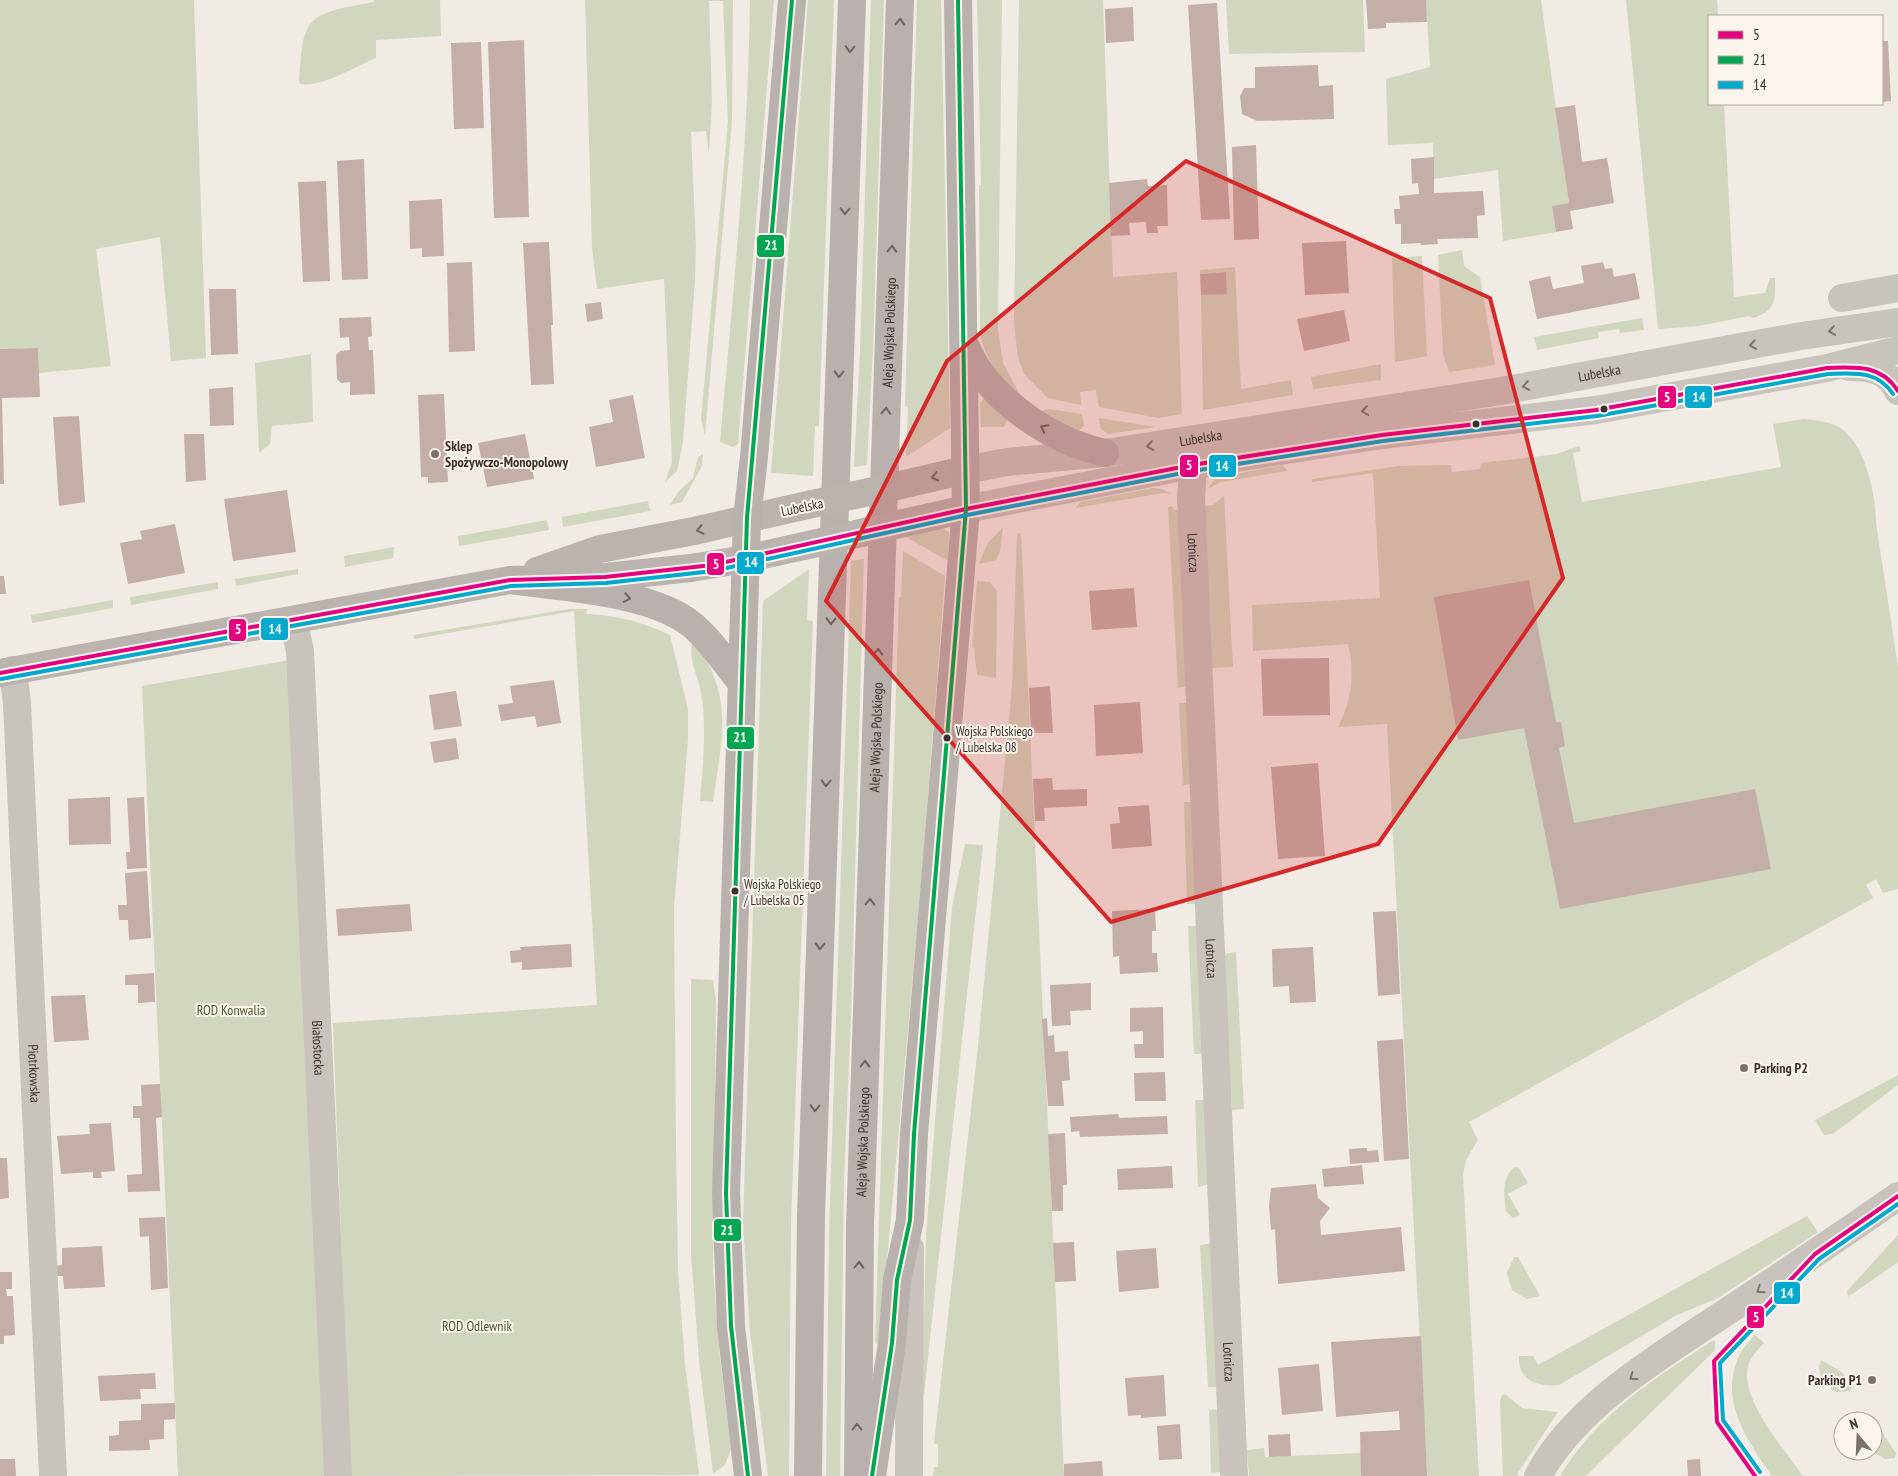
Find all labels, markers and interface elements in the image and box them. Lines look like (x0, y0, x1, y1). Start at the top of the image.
legend (1708, 15, 1883, 105)
one-way arrow (894, 18, 905, 26)
text: 5 (1753, 25, 1760, 44)
one-way arrow (845, 45, 856, 53)
text: 21 (1753, 50, 1767, 69)
text: 14 (1753, 75, 1767, 94)
one-way arrow (840, 208, 850, 215)
line badge: 21 (756, 234, 785, 258)
text: 21 (764, 236, 778, 254)
one-way arrow (887, 245, 897, 252)
street label: Aleja Wojska Polskiego (878, 277, 900, 388)
one-way arrow (1828, 325, 1836, 336)
one-way arrow (1749, 339, 1758, 349)
street label: Lubelska (1577, 360, 1622, 386)
one-way arrow (834, 370, 845, 378)
one-way arrow (1522, 381, 1530, 391)
line badge: 5 (1657, 385, 1677, 409)
line badge: 14 (1684, 385, 1713, 409)
text: 5 (1664, 388, 1670, 406)
text: 14 (1692, 388, 1706, 406)
unlabelled marker (1599, 404, 1609, 414)
one-way arrow (1361, 405, 1369, 416)
one-way arrow (881, 407, 892, 415)
unlabelled marker (1471, 419, 1481, 429)
one-way arrow (1040, 424, 1049, 434)
street label: Lubelska (1178, 426, 1223, 450)
place label: Sklep Spożywczo-Monopolowy (445, 437, 569, 471)
one-way arrow (1146, 441, 1155, 451)
marker: Sklep Spożywczo-Monopolowy (429, 448, 441, 460)
line badge: 5 (1179, 454, 1199, 478)
line badge: 14 (1208, 454, 1237, 478)
text: 5 (1186, 456, 1192, 474)
text: 14 (1215, 457, 1229, 475)
one-way arrow (930, 471, 939, 482)
street label: Lubelska (779, 494, 825, 520)
one-way arrow (695, 524, 704, 535)
street label: Lotnicza (1184, 533, 1203, 573)
line badge: 14 (736, 551, 765, 575)
line badge: 5 (706, 552, 725, 576)
text: 14 (744, 553, 758, 571)
text: 5 (713, 555, 719, 573)
one-way arrow (623, 592, 631, 602)
line badge: 14 (260, 617, 289, 641)
one-way arrow (826, 617, 837, 625)
line badge: 5 (228, 618, 247, 642)
text: 5 (235, 620, 241, 638)
text: 14 (268, 620, 282, 638)
one-way arrow (873, 648, 884, 656)
street label: Aleja Wojska Polskiego (865, 682, 887, 793)
place label: Wojska Polskiego / Lubelska 08 (955, 723, 1033, 756)
line badge: 21 (726, 726, 755, 750)
text: 21 (733, 728, 747, 746)
marker: Wojska Polskiego / Lubelska 08 (942, 733, 952, 743)
one-way arrow (821, 780, 831, 788)
place label: Wojska Polskiego / Lubelska 05 (743, 876, 821, 909)
marker: Wojska Polskiego / Lubelska 05 (730, 886, 740, 896)
one-way arrow (865, 898, 875, 906)
street label: Lotnicza (1201, 938, 1221, 979)
one-way arrow (815, 942, 826, 950)
park label: ROD Konwalia (197, 1001, 265, 1019)
street label: Białostocka (308, 1020, 329, 1076)
street label: Piotrkowska (24, 1044, 45, 1103)
place label: Parking P2 (1754, 1059, 1808, 1077)
one-way arrow (859, 1060, 870, 1068)
marker: Parking P2 (1738, 1062, 1750, 1074)
street label: Aleja Wojska Polskiego (852, 1087, 874, 1197)
one-way arrow (810, 1104, 820, 1112)
line badge: 21 (713, 1218, 742, 1242)
text: 21 (720, 1221, 734, 1239)
one-way arrow (854, 1261, 864, 1268)
line badge: 14 (1773, 1281, 1801, 1305)
one-way arrow (1756, 1284, 1765, 1294)
text: 14 (1780, 1284, 1794, 1302)
line badge: 5 (1746, 1305, 1765, 1329)
text: 5 (1753, 1308, 1759, 1326)
park label: ROD Odlewnik (442, 1317, 513, 1335)
street label: Lotnicza (1219, 1342, 1239, 1382)
one-way arrow (1629, 1371, 1639, 1380)
place label: Parking P1 (1808, 1371, 1862, 1389)
marker: Parking P1 (1866, 1374, 1878, 1386)
north arrow (1833, 1411, 1883, 1461)
text: N (1847, 1414, 1860, 1433)
one-way arrow (852, 1423, 862, 1431)

